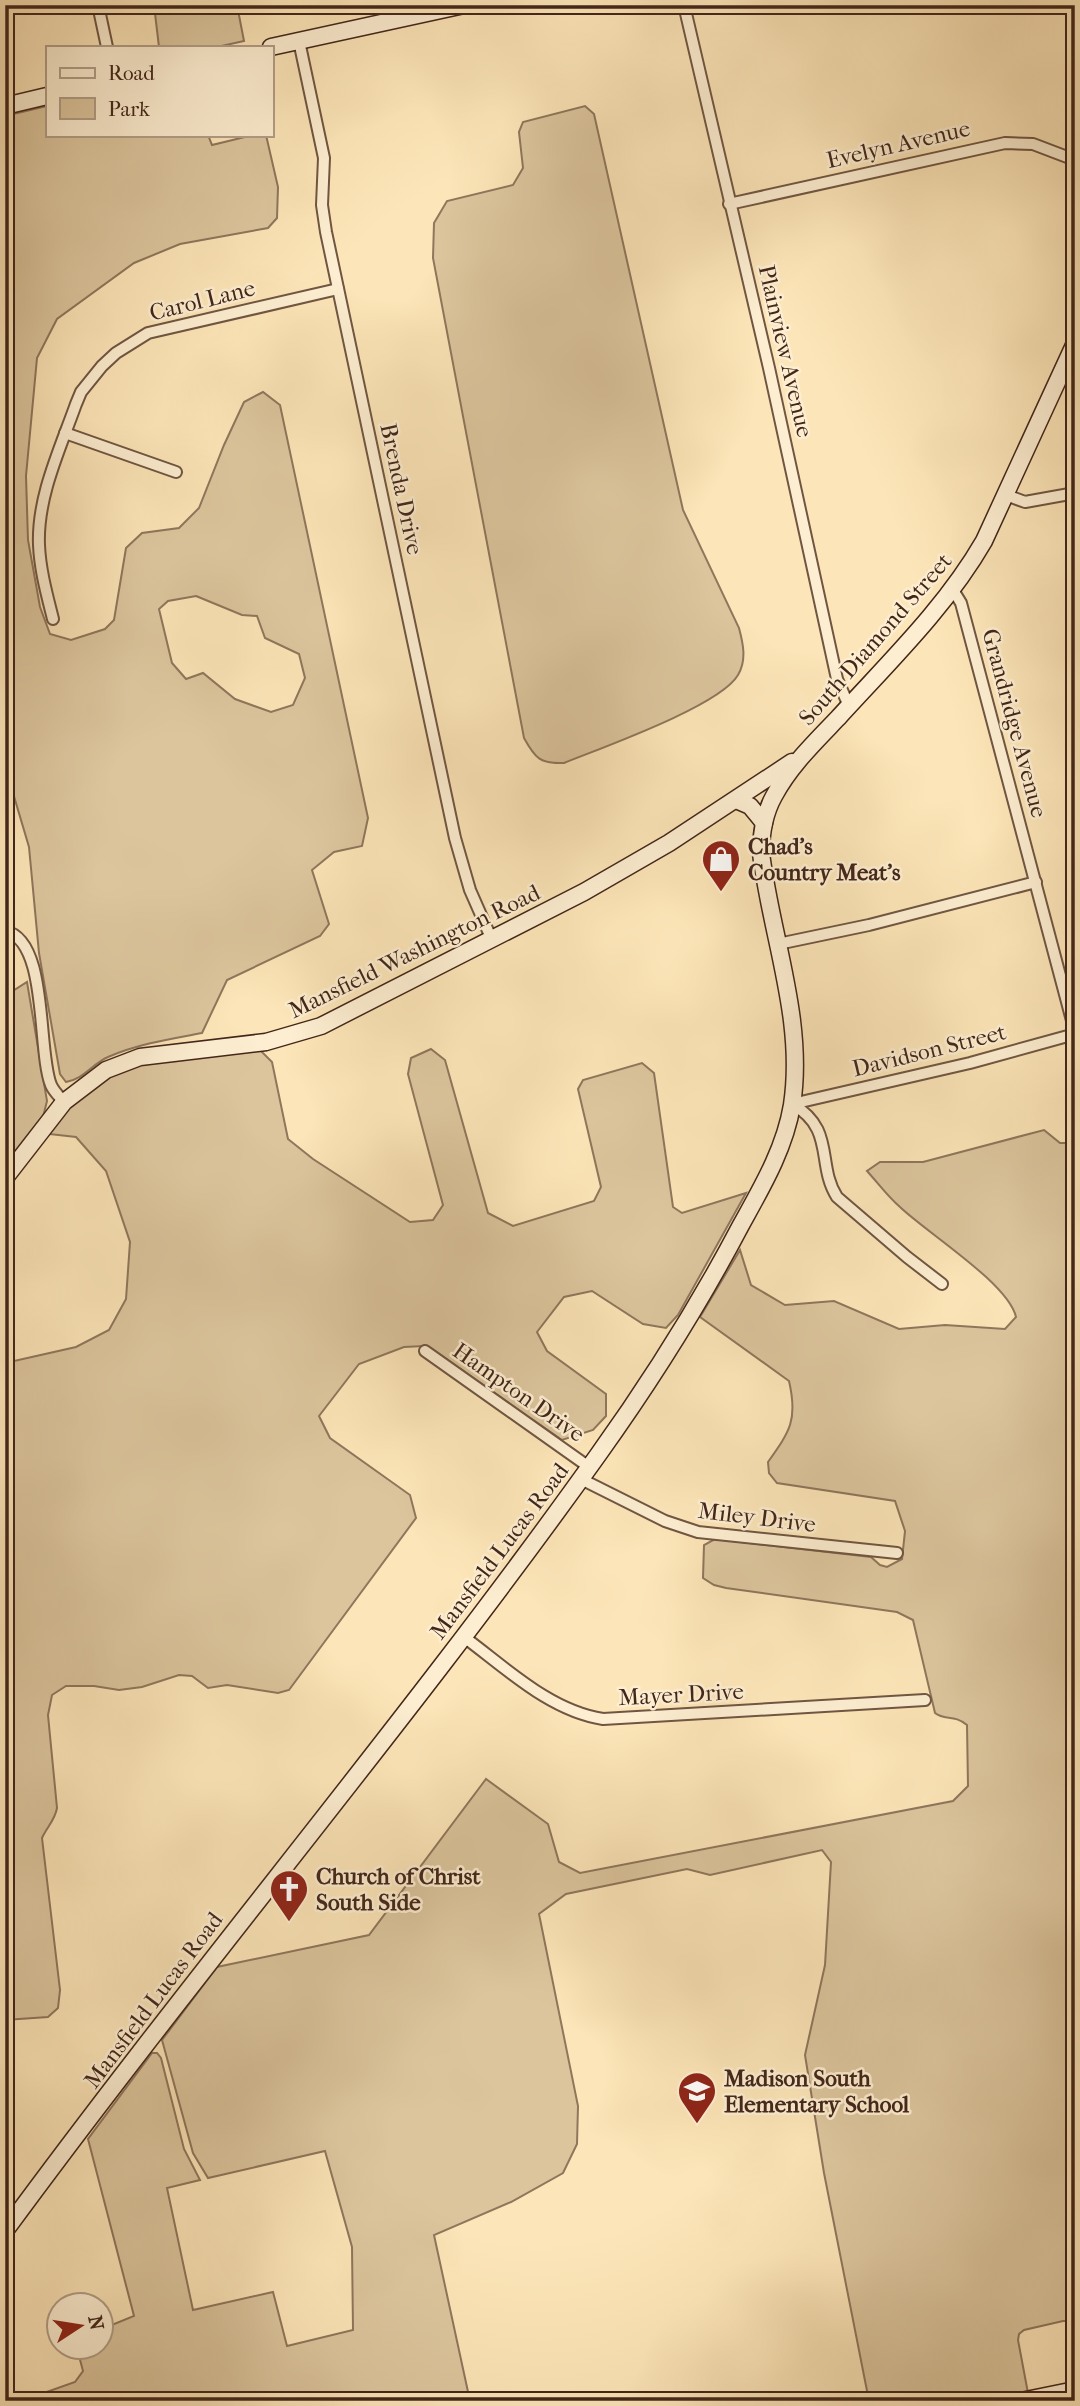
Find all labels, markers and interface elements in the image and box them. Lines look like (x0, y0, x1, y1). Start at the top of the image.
legend (46, 46, 273, 136)
text: Road (108, 61, 155, 85)
text: Park (108, 97, 150, 121)
street label: Evelyn Avenue (824, 115, 973, 174)
street label: Plainview Avenue (753, 262, 818, 440)
street label: Carol Lane (147, 274, 258, 327)
street label: Brenda Drive (374, 421, 429, 557)
street label: South Diamond Street (793, 548, 957, 731)
street label: Grandridge Avenue (976, 626, 1053, 820)
place label: Chad's Country Meat's (748, 833, 901, 886)
shop icon: Chad's Country Meat's (700, 838, 742, 893)
street label: Mansfield Washington Road (284, 879, 545, 1024)
street label: Davidson Street (849, 1018, 1009, 1083)
street label: Hampton Drive (448, 1337, 590, 1448)
street label: Mansfield Lucas Road (424, 1458, 575, 1645)
street label: Miley Drive (697, 1497, 817, 1538)
street label: Mayer Drive (618, 1678, 744, 1711)
place label: Church of Christ South Side (316, 1863, 481, 1916)
church icon: Church of Christ South Side (268, 1868, 310, 1923)
street label: Mansfield Lucas Road (78, 1907, 229, 2094)
place label: Madison South Elementary School (724, 2065, 910, 2118)
school or university icon: Madison South Elementary School (676, 2070, 718, 2125)
north arrow (46, 2290, 116, 2360)
text: N (83, 2313, 108, 2333)

